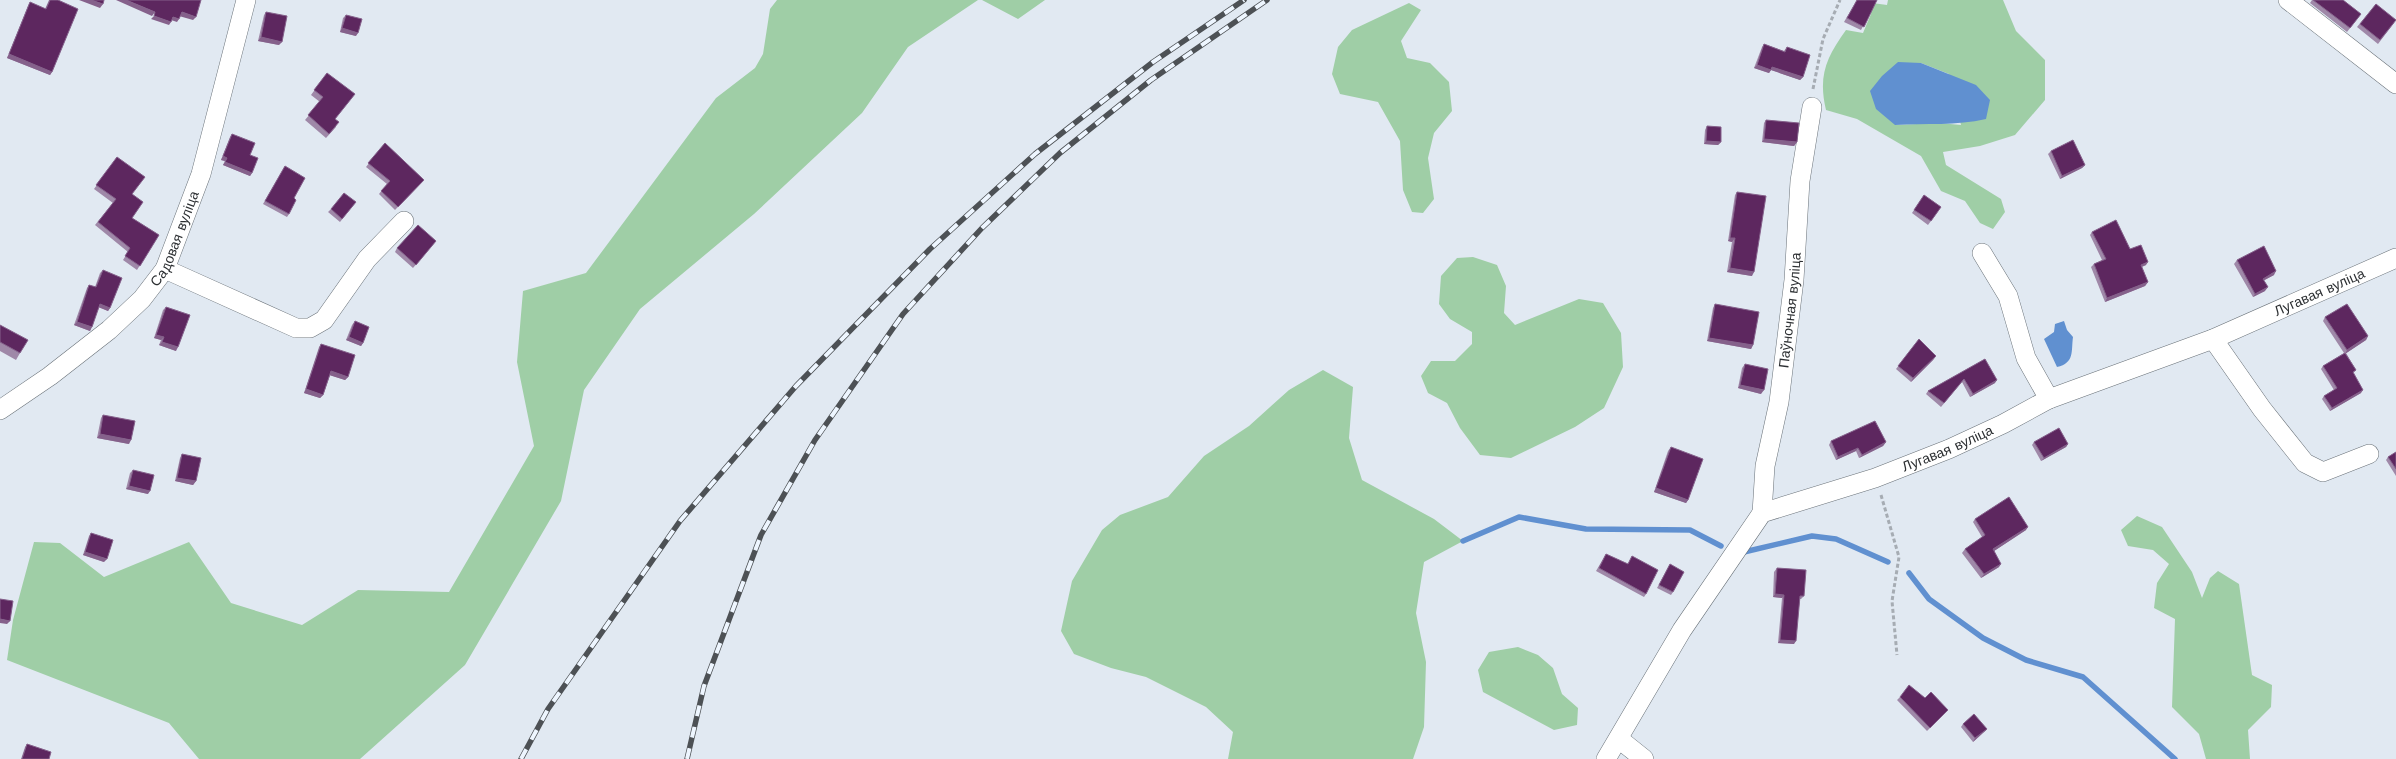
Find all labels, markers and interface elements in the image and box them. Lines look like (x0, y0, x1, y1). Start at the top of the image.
street label: Садовая вуліца (147, 188, 202, 289)
street label: Паўночная вуліца (1775, 252, 1804, 369)
street label: Лугавая вуліца (2272, 265, 2367, 319)
street label: Лугавая вуліца (1900, 422, 1996, 475)

